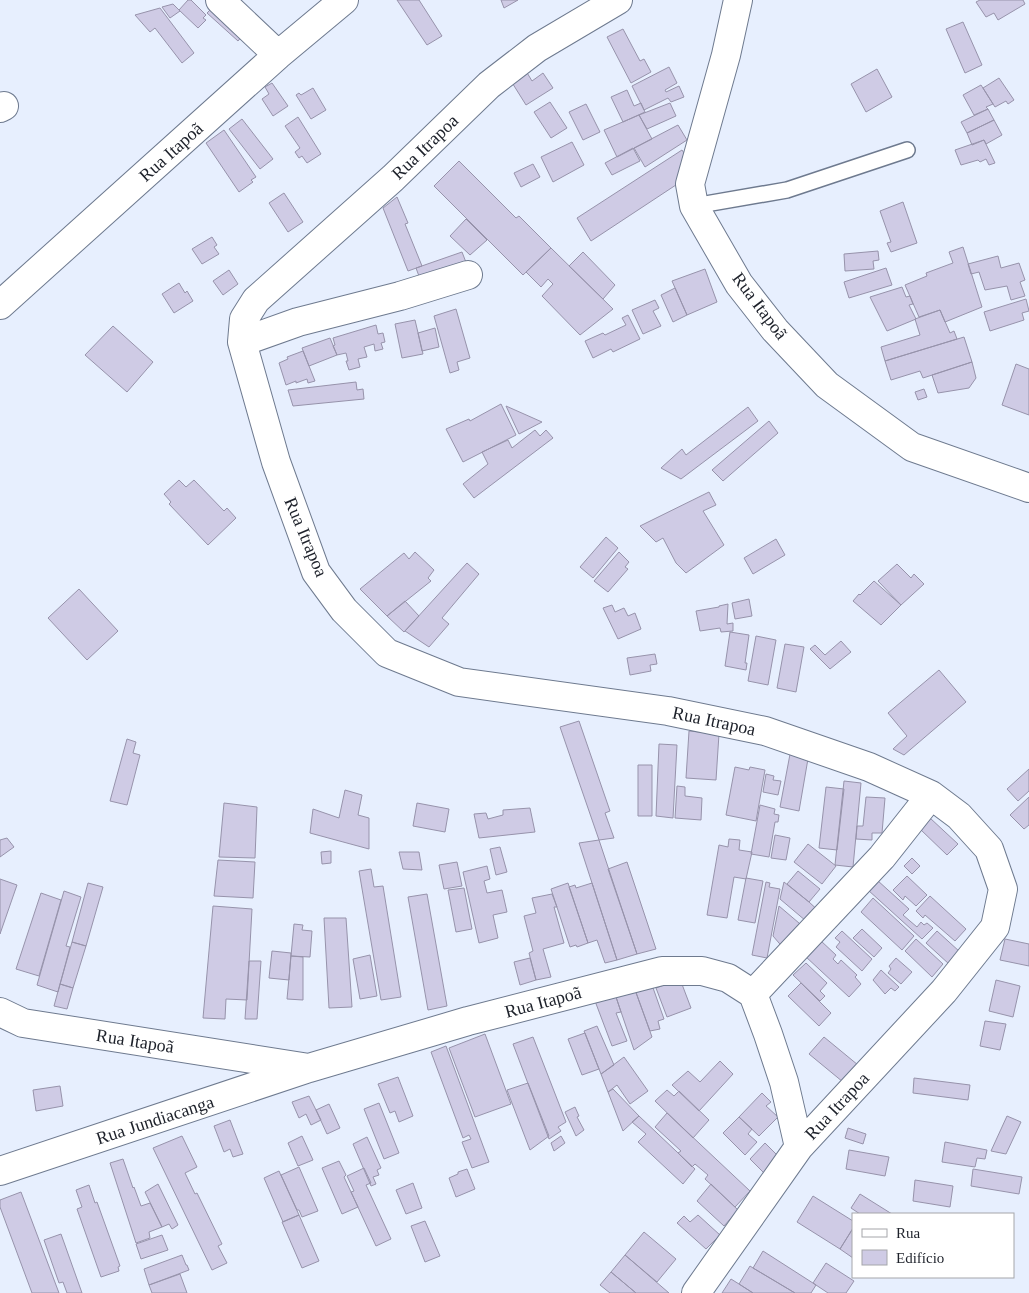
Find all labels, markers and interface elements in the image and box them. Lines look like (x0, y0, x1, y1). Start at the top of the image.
street label: Rua Itrapoa (388, 110, 462, 184)
street label: Rua Itapoã (135, 118, 207, 186)
street label: Rua Itapoã (728, 269, 792, 343)
street label: Rua Itrapoa (280, 494, 332, 580)
street label: Rua Itrapoa (671, 702, 757, 740)
street label: Rua Itapoã (503, 982, 583, 1022)
street label: Rua Itapoã (95, 1025, 175, 1057)
street label: Rua Itrapoa (801, 1068, 873, 1144)
street label: Rua Jundiacanga (94, 1092, 216, 1148)
legend (852, 1213, 1014, 1278)
text: Rua (896, 1225, 921, 1241)
text: Edifício (896, 1250, 944, 1266)

